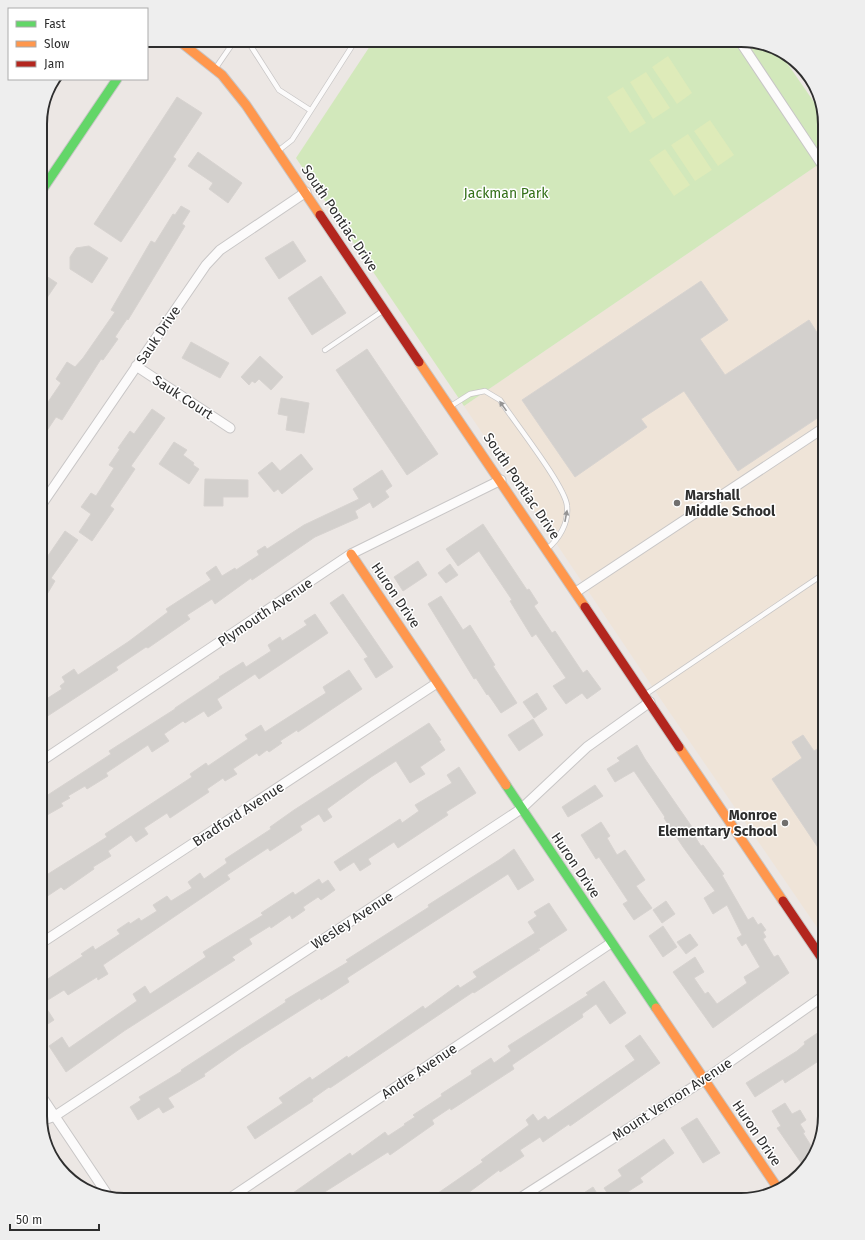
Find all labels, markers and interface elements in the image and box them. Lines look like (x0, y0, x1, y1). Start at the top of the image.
legend (8, 8, 148, 80)
text: Fast (44, 17, 66, 31)
text: Slow (44, 37, 70, 51)
text: Jam (44, 57, 64, 71)
street label: South Pontiac Drive (298, 162, 382, 275)
park label: Jackman Park (464, 185, 549, 202)
street label: Sauk Drive (133, 303, 184, 368)
street label: Sauk Court (149, 372, 217, 424)
one-way arrow (499, 400, 507, 411)
street label: South Pontiac Drive (480, 430, 564, 543)
place label: Marshall Middle School (685, 487, 776, 520)
marker: Marshall Middle School (672, 498, 682, 508)
one-way arrow (563, 510, 569, 522)
street label: Huron Drive (367, 559, 424, 631)
street label: Plymouth Avenue (215, 574, 316, 650)
street label: Bradford Avenue (189, 779, 287, 850)
place label: Monroe Elementary School (658, 807, 778, 840)
marker: Monroe Elementary School (780, 818, 790, 828)
street label: Huron Drive (547, 829, 604, 901)
street label: Wesley Avenue (308, 888, 396, 953)
street label: Andre Avenue (378, 1040, 460, 1103)
street label: Mount Vernon Avenue (609, 1054, 735, 1145)
street label: Huron Drive (728, 1097, 785, 1169)
scale bar (10, 1206, 99, 1232)
text: 50 m (16, 1213, 42, 1227)

